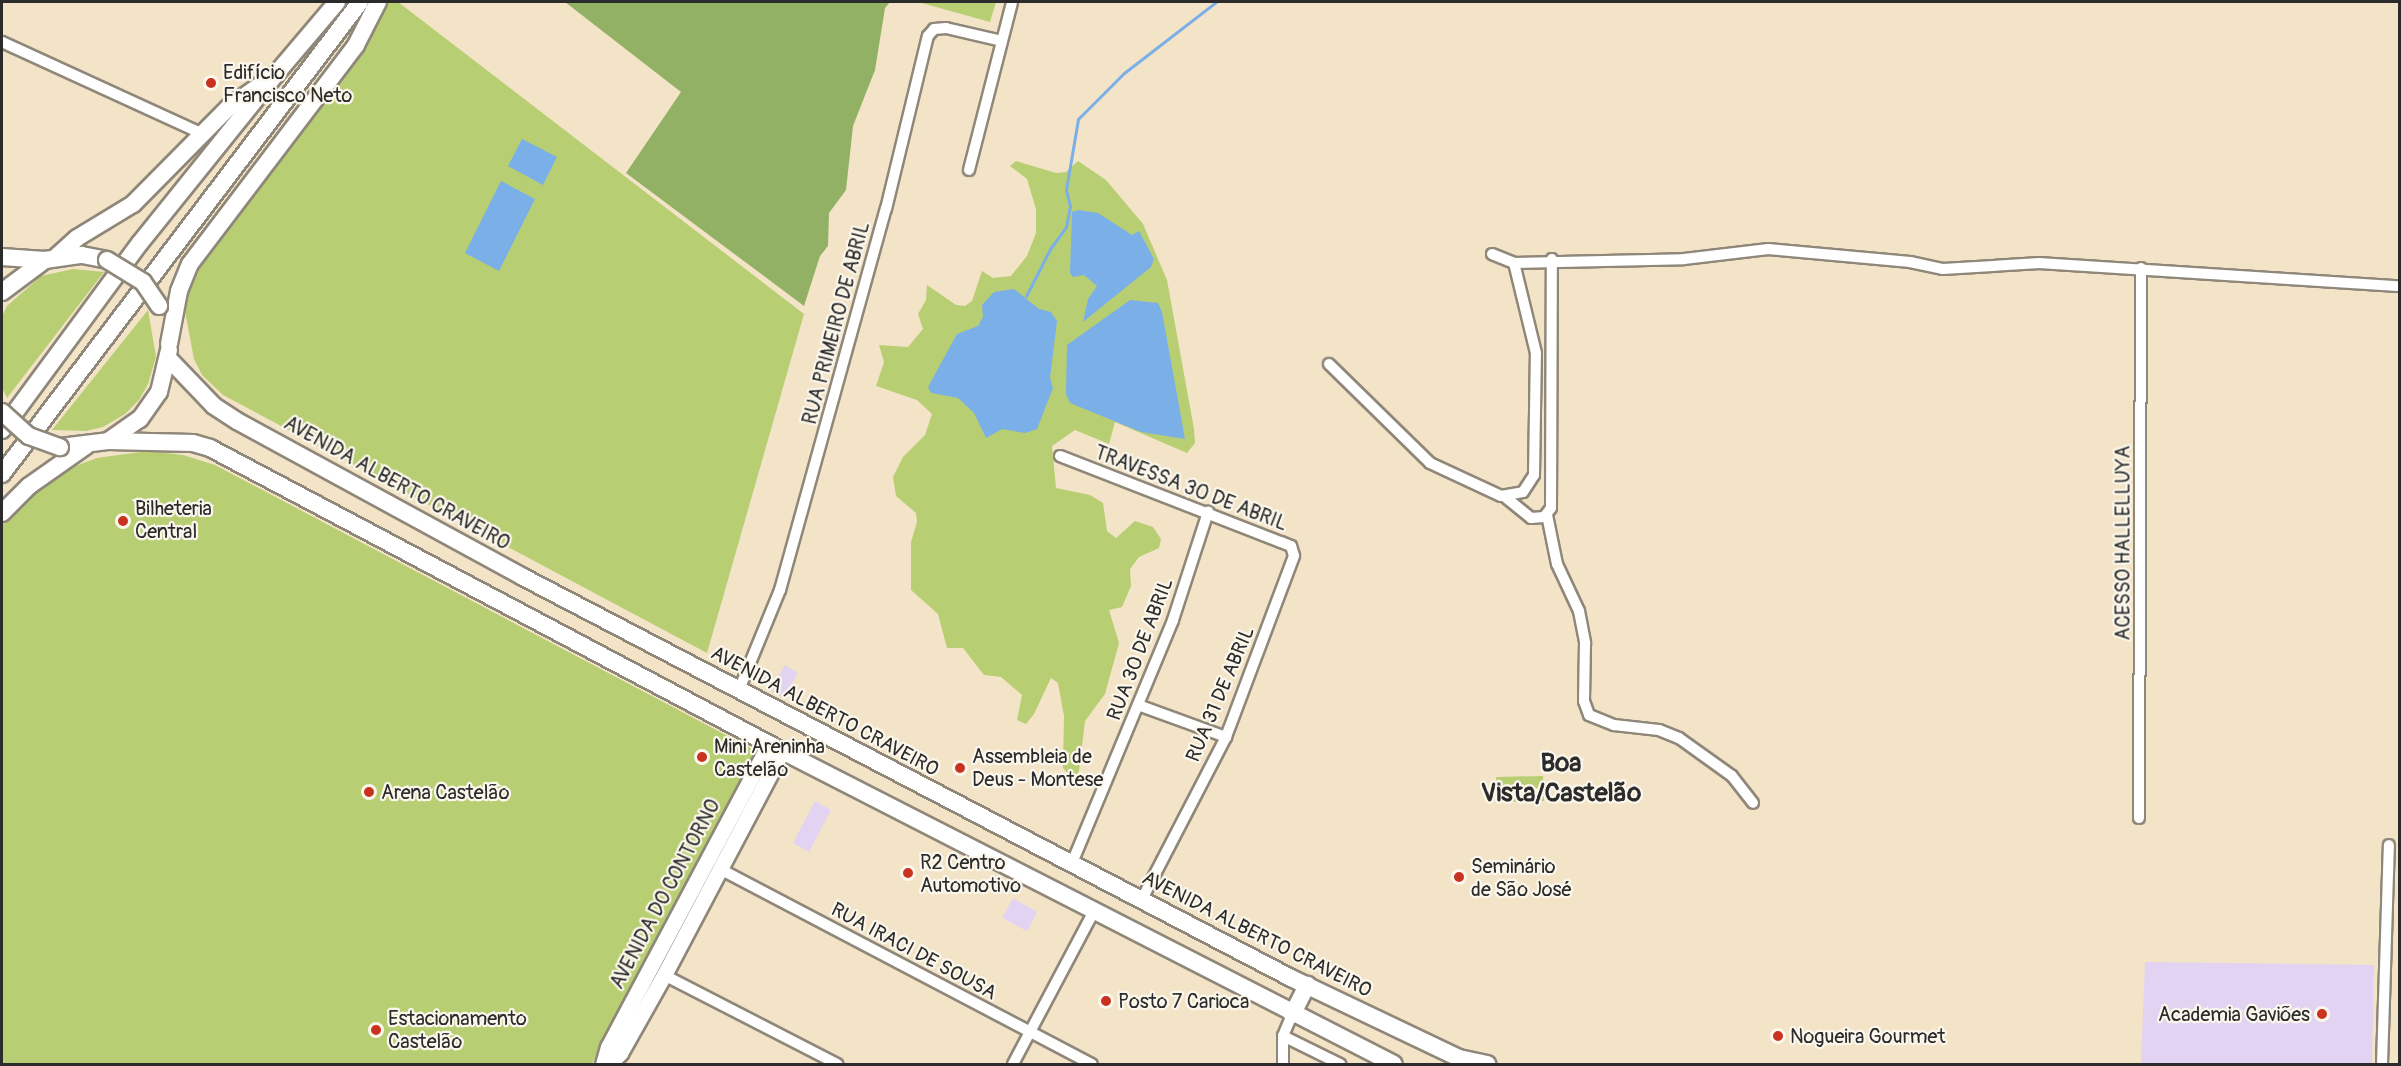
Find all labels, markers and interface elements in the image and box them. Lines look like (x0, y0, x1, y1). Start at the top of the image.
place label: Edifício Francisco Neto (223, 60, 352, 107)
marker: Edifício Francisco Neto (204, 76, 218, 90)
street label: RUA PRIMEIRO DE ABRIL (797, 219, 875, 427)
street label: AVENIDA ALBERTO CRAVEIRO (280, 411, 514, 555)
street label: TRAVESSA 30 DE ABRIL (1091, 440, 1291, 536)
street label: ACESSO HALLELLUYA (2111, 445, 2135, 641)
place label: Bilheteria Central (135, 497, 212, 544)
marker: Bilheteria Central (116, 514, 130, 528)
street label: RUA 30 DE ABRIL (1102, 574, 1178, 724)
street label: RUA 31 DE ABRIL (1181, 623, 1259, 765)
street label: AVENIDA ALBERTO CRAVEIRO (707, 641, 943, 781)
place label: Mini Areninha Castelão (714, 734, 825, 781)
place label: Assembleia de Deus - Montese (972, 744, 1103, 791)
district label: Boa Vista/Castelão (1481, 748, 1641, 810)
marker: Mini Areninha Castelão (695, 750, 709, 764)
marker: Assembleia de Deus - Montese (953, 761, 967, 775)
place label: Arena Castelão (381, 780, 509, 804)
marker: Arena Castelão (362, 785, 376, 799)
street label: AVENIDA DO CONTORNO (605, 795, 725, 993)
place label: R2 Centro Automotivo (920, 850, 1021, 897)
place label: Seminário de São José (1471, 854, 1572, 901)
marker: R2 Centro Automotivo (901, 866, 915, 880)
street label: AVENIDA ALBERTO CRAVEIRO (1138, 866, 1376, 1002)
marker: Seminário de São José (1452, 870, 1466, 884)
street label: RUA IRACI DE SOUSA (827, 897, 1001, 1005)
place label: Posto 7 Carioca (1118, 989, 1249, 1013)
marker: Posto 7 Carioca (1099, 994, 1113, 1008)
place label: Academia Gaviões (2158, 1002, 2310, 1026)
place label: Estacionamento Castelão (388, 1006, 527, 1053)
marker: Academia Gaviões (2315, 1007, 2329, 1021)
marker: Estacionamento Castelão (369, 1023, 383, 1037)
place label: Nogueira Gourmet (1790, 1024, 1945, 1048)
marker: Nogueira Gourmet (1771, 1029, 1785, 1043)

